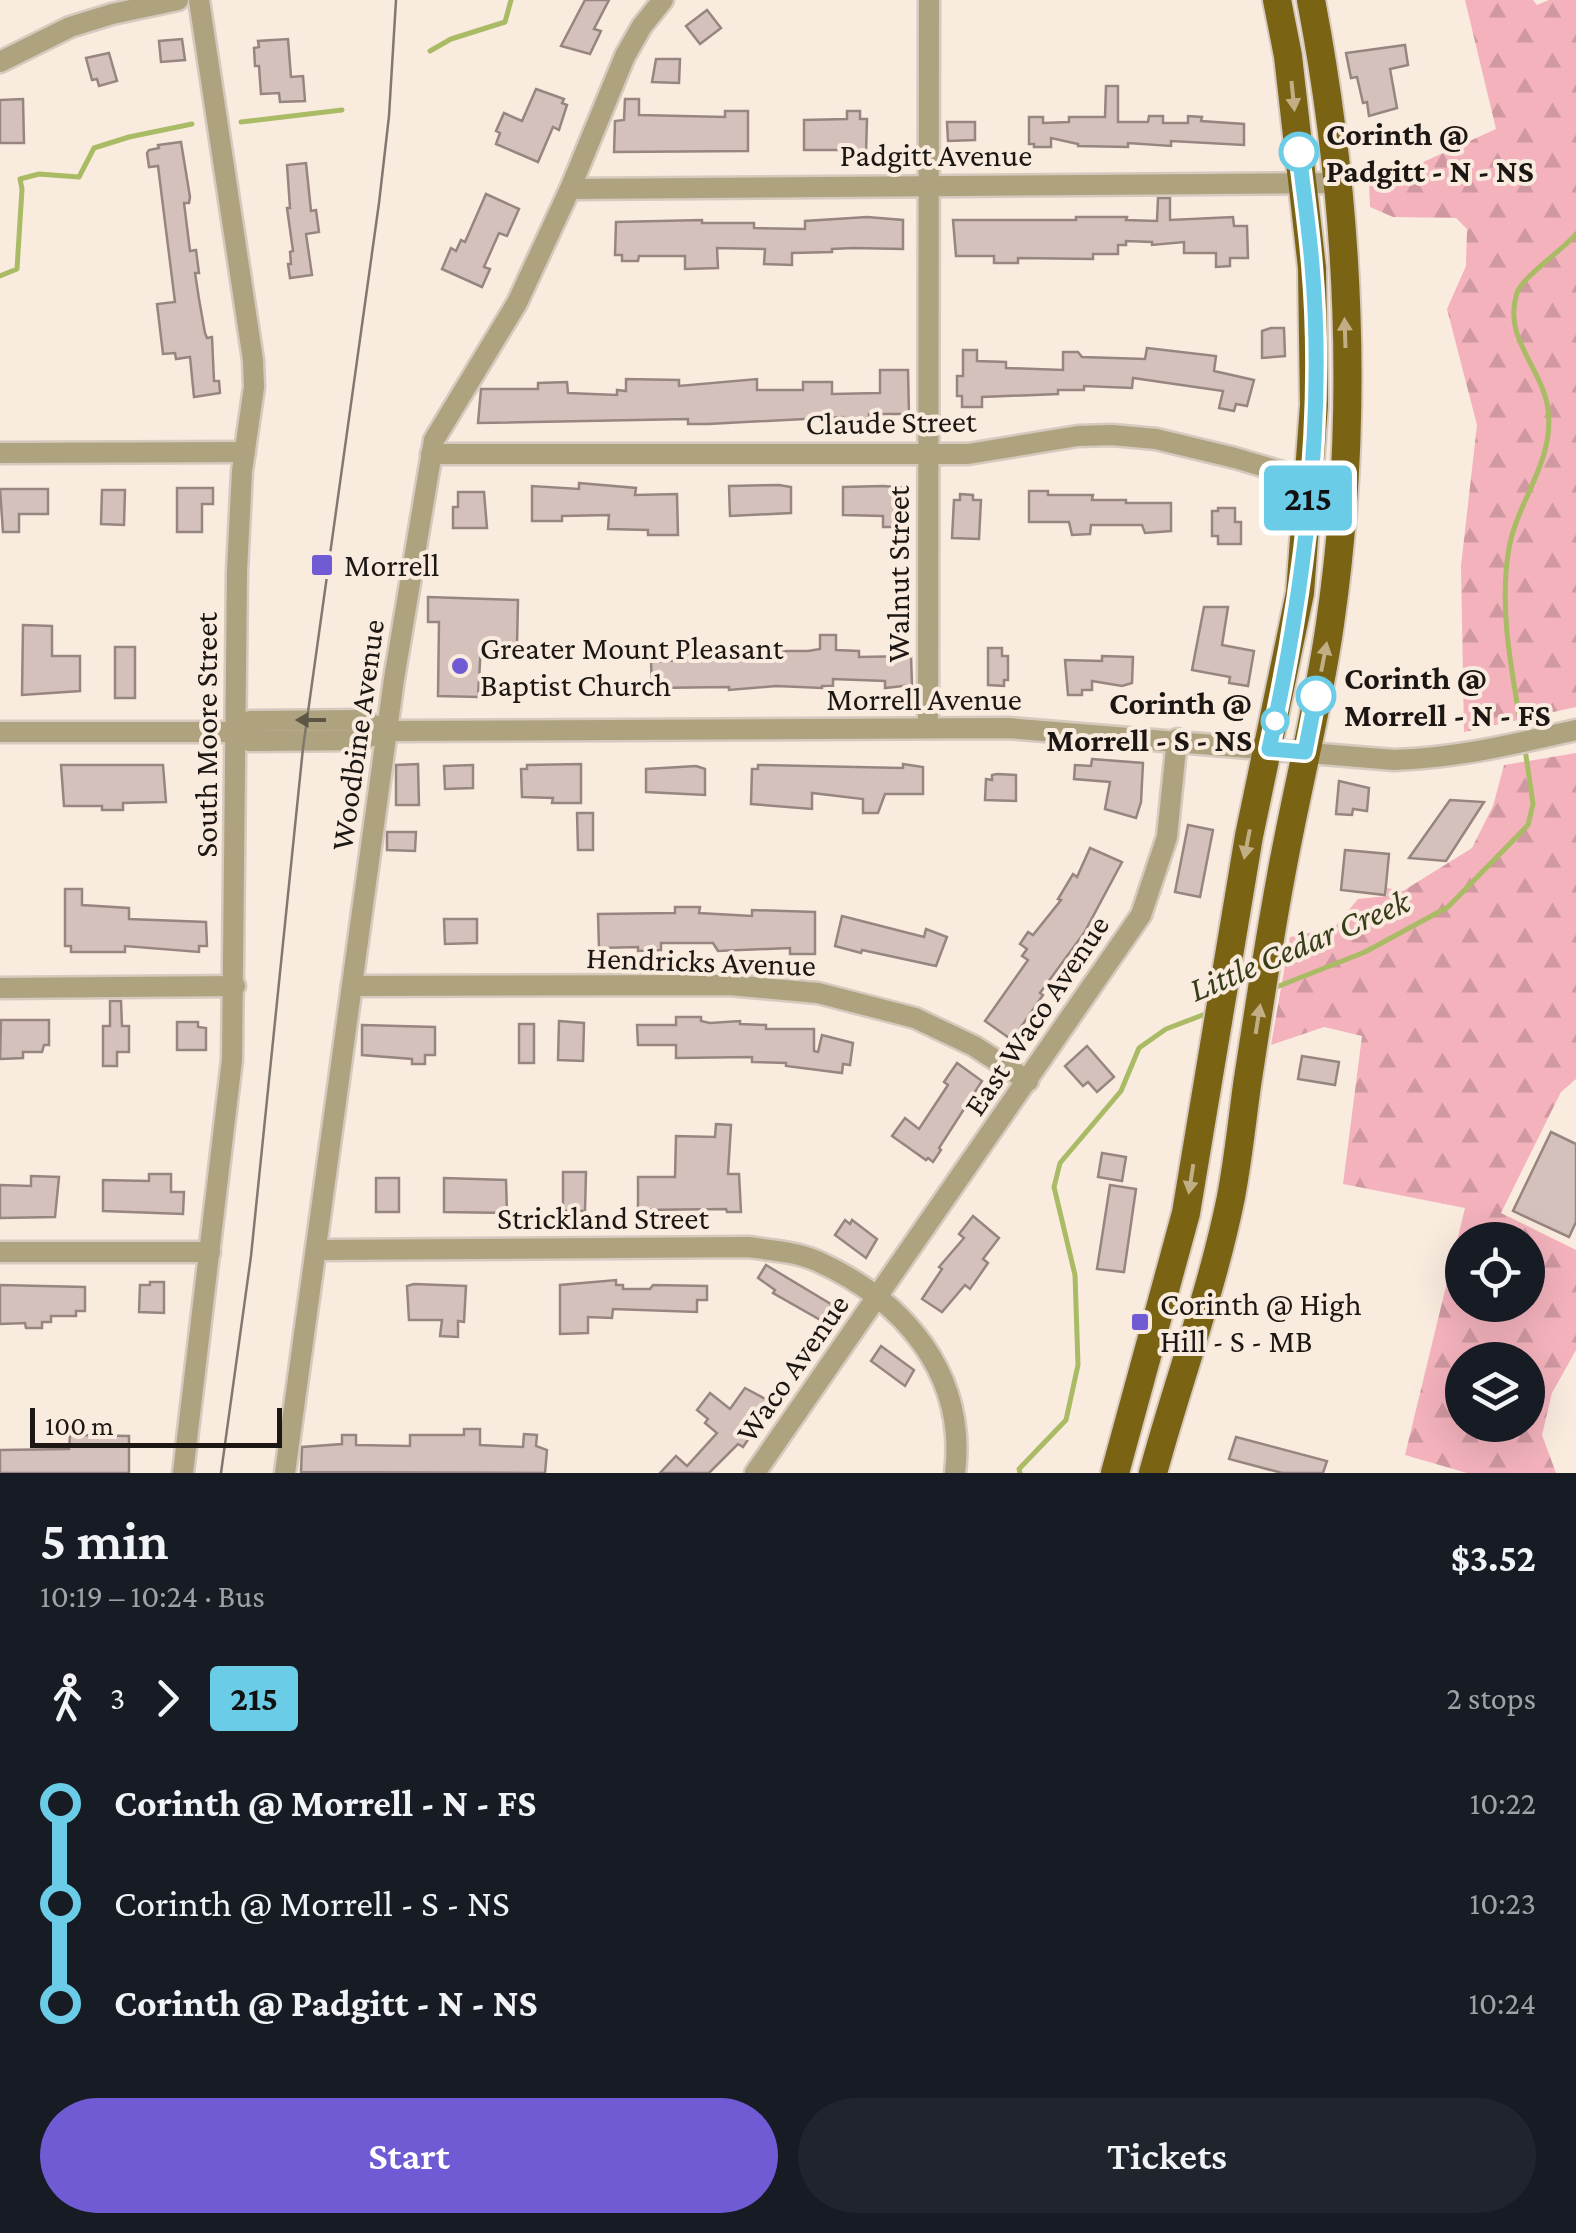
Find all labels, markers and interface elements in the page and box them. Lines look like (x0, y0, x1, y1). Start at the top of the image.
one-way arrow (1285, 81, 1301, 112)
place label: Corinth @ Padgitt - N - NS (1326, 116, 1534, 189)
marker: Corinth @ Padgitt - N - NS (1280, 133, 1318, 171)
street label: Padgitt Avenue (840, 137, 1032, 173)
one-way arrow (1337, 317, 1353, 349)
street label: Claude Street (805, 403, 977, 441)
line badge: 215 (1250, 466, 1366, 530)
text: 215 (1284, 479, 1332, 518)
street label: Walnut Street (880, 485, 916, 662)
place label: Morrell (344, 547, 439, 583)
marker: Morrell (309, 552, 335, 578)
street label: South Moore Street (188, 612, 224, 858)
street label: Woodbine Avenue (323, 617, 391, 853)
place label: Greater Mount Pleasant Baptist Church (480, 630, 784, 703)
one-way arrow (1317, 641, 1332, 672)
marker: Greater Mount Pleasant Baptist Church (449, 655, 471, 677)
place label: Corinth @ Morrell - N - FS (1344, 660, 1551, 733)
marker: Corinth @ Morrell - N - FS (1297, 677, 1335, 715)
street label: Morrell Avenue (826, 681, 1022, 717)
place label: Corinth @ Morrell - S - NS (1046, 685, 1252, 758)
marker: Corinth @ Morrell - S - NS (1262, 708, 1288, 734)
one-way arrow (295, 712, 327, 728)
one-way arrow (1239, 829, 1255, 860)
water label: Little Cedar Creek (1183, 881, 1417, 1009)
street label: East Waco Avenue (956, 908, 1116, 1122)
street label: Hendricks Avenue (585, 939, 817, 983)
one-way arrow (1250, 1002, 1266, 1034)
one-way arrow (1183, 1163, 1199, 1195)
street label: Strickland Street (497, 1200, 709, 1236)
map controls (1445, 1222, 1545, 1442)
button: locate (1445, 1222, 1545, 1322)
place label: Corinth @ High Hill - S - MB (1160, 1286, 1362, 1359)
street label: Waco Avenue (728, 1287, 856, 1449)
marker: Corinth @ High Hill - S - MB (1129, 1311, 1151, 1333)
button: layers (1445, 1342, 1545, 1442)
scale bar (30, 1403, 282, 1448)
text: 100 m (45, 1410, 114, 1441)
text: 5 min (40, 1510, 169, 1571)
text: $3.52 (1451, 1537, 1536, 1579)
text: 10:19 – 10:24 · Bus (40, 1578, 265, 1614)
icon: walk (40, 1671, 95, 1726)
icon: forward (140, 1671, 195, 1726)
text: 215 (230, 1679, 278, 1718)
text: 3 (110, 1680, 125, 1716)
text: 2 stops (1447, 1680, 1536, 1716)
text: Corinth @ Morrell - N - FS (114, 1782, 536, 1824)
text: 10:22 (1470, 1785, 1536, 1821)
text: Corinth @ Morrell - S - NS (114, 1882, 510, 1924)
text: 10:23 (1470, 1885, 1536, 1921)
text: Corinth @ Padgitt - N - NS (114, 1982, 538, 2024)
text: 10:24 (1468, 1985, 1536, 2021)
button: Start (40, 2098, 778, 2213)
button: Tickets (798, 2098, 1536, 2213)

